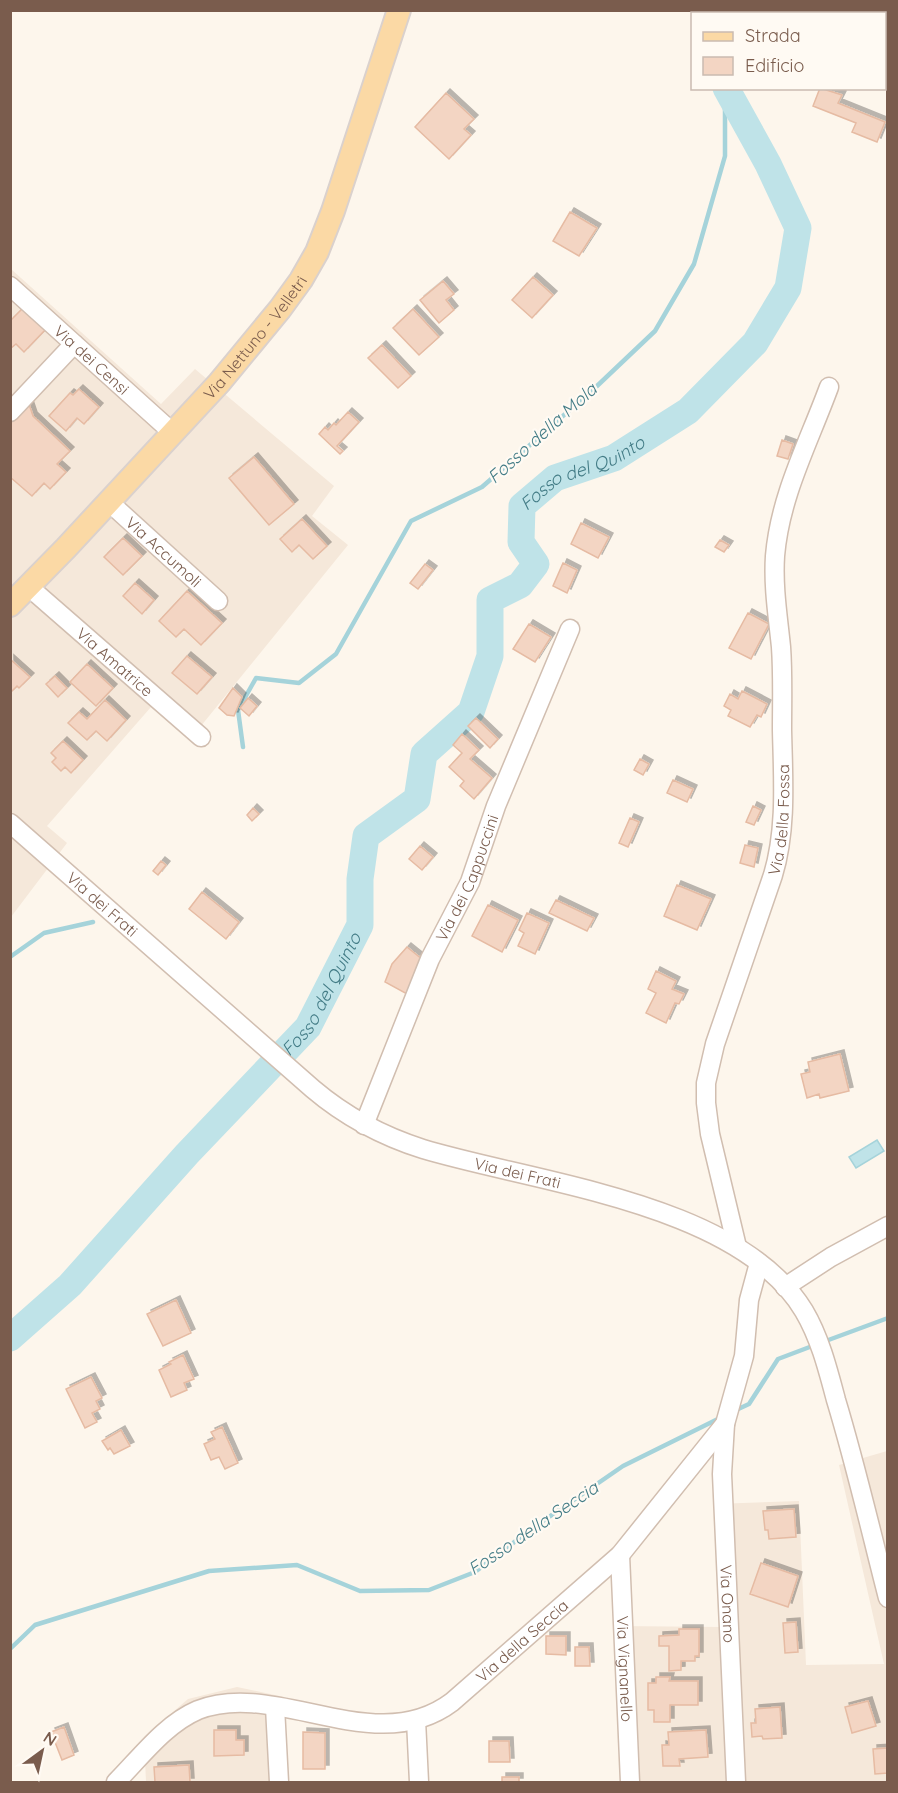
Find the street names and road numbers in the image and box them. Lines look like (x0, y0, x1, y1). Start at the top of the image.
street label: Via Nettuno - Velletri (199, 272, 311, 403)
street label: Via dei Censi (50, 321, 133, 399)
street label: Via Accumoli (122, 512, 206, 591)
street label: Via Amatrice (72, 623, 157, 701)
street label: Via della Fossa (763, 764, 793, 878)
street label: Via dei Cappuccini (431, 812, 502, 945)
street label: Via dei Frati (63, 868, 142, 941)
street label: Via dei Frati (472, 1153, 563, 1193)
street label: Via Onano (716, 1564, 740, 1643)
street label: Via della Seccia (472, 1595, 572, 1687)
street label: Via Vignanello (613, 1615, 637, 1722)

